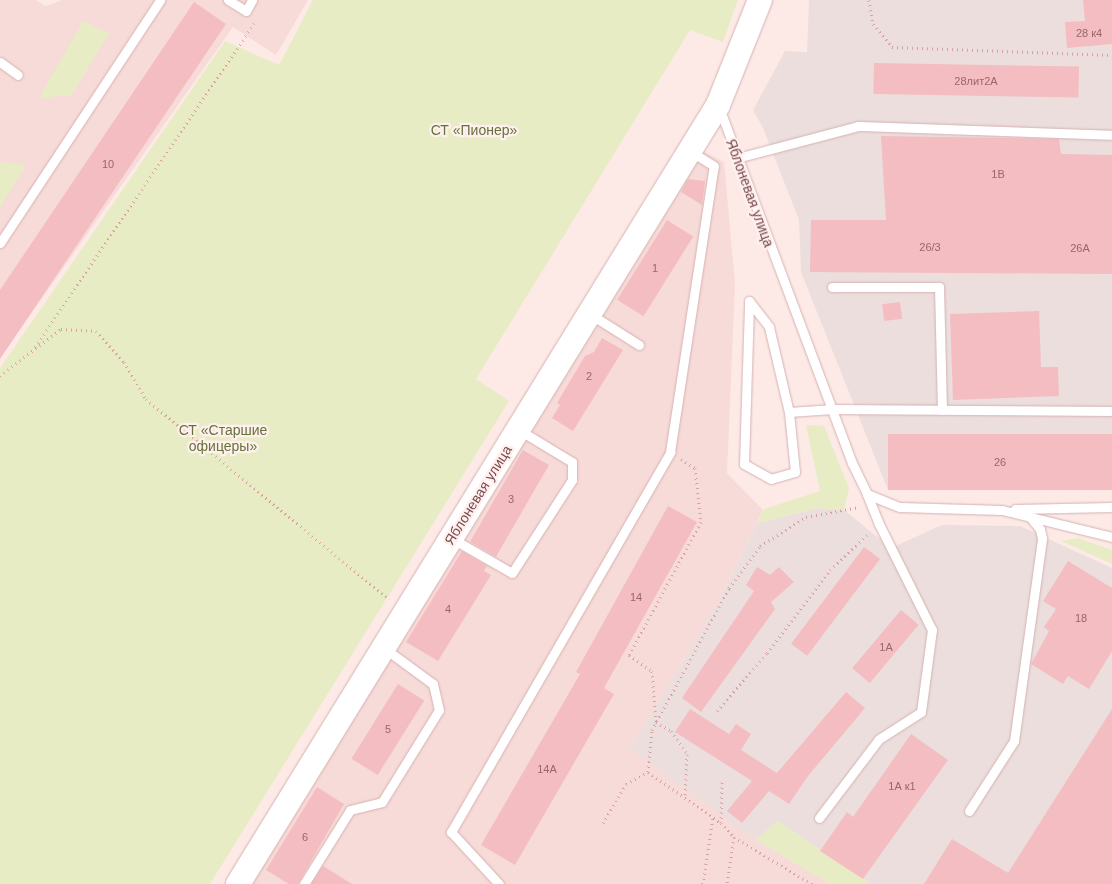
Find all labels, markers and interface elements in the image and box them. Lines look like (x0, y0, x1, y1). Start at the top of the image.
house number: 28 к4 (1076, 26, 1102, 40)
house number: 28лит2А (954, 74, 998, 88)
park label: СТ «Пионер» (431, 122, 517, 138)
street label: Яблоневая улица (723, 136, 777, 250)
house number: 10 (102, 157, 114, 171)
house number: 1В (991, 167, 1005, 181)
house number: 26/3 (919, 240, 941, 254)
house number: 26А (1070, 241, 1090, 255)
house number: 1 (652, 261, 658, 275)
house number: 2 (586, 369, 592, 383)
park label: СТ «Старшие офицеры» (179, 422, 267, 454)
street label: Яблоневая улица (441, 442, 515, 548)
house number: 26 (994, 455, 1006, 469)
house number: 3 (508, 492, 514, 506)
house number: 14 (630, 590, 642, 604)
house number: 4 (445, 602, 451, 616)
house number: 18 (1075, 611, 1087, 625)
house number: 1А (879, 640, 893, 654)
house number: 5 (385, 722, 391, 736)
house number: 14А (537, 762, 557, 776)
house number: 1А к1 (888, 779, 916, 793)
house number: 6 (302, 830, 308, 844)

